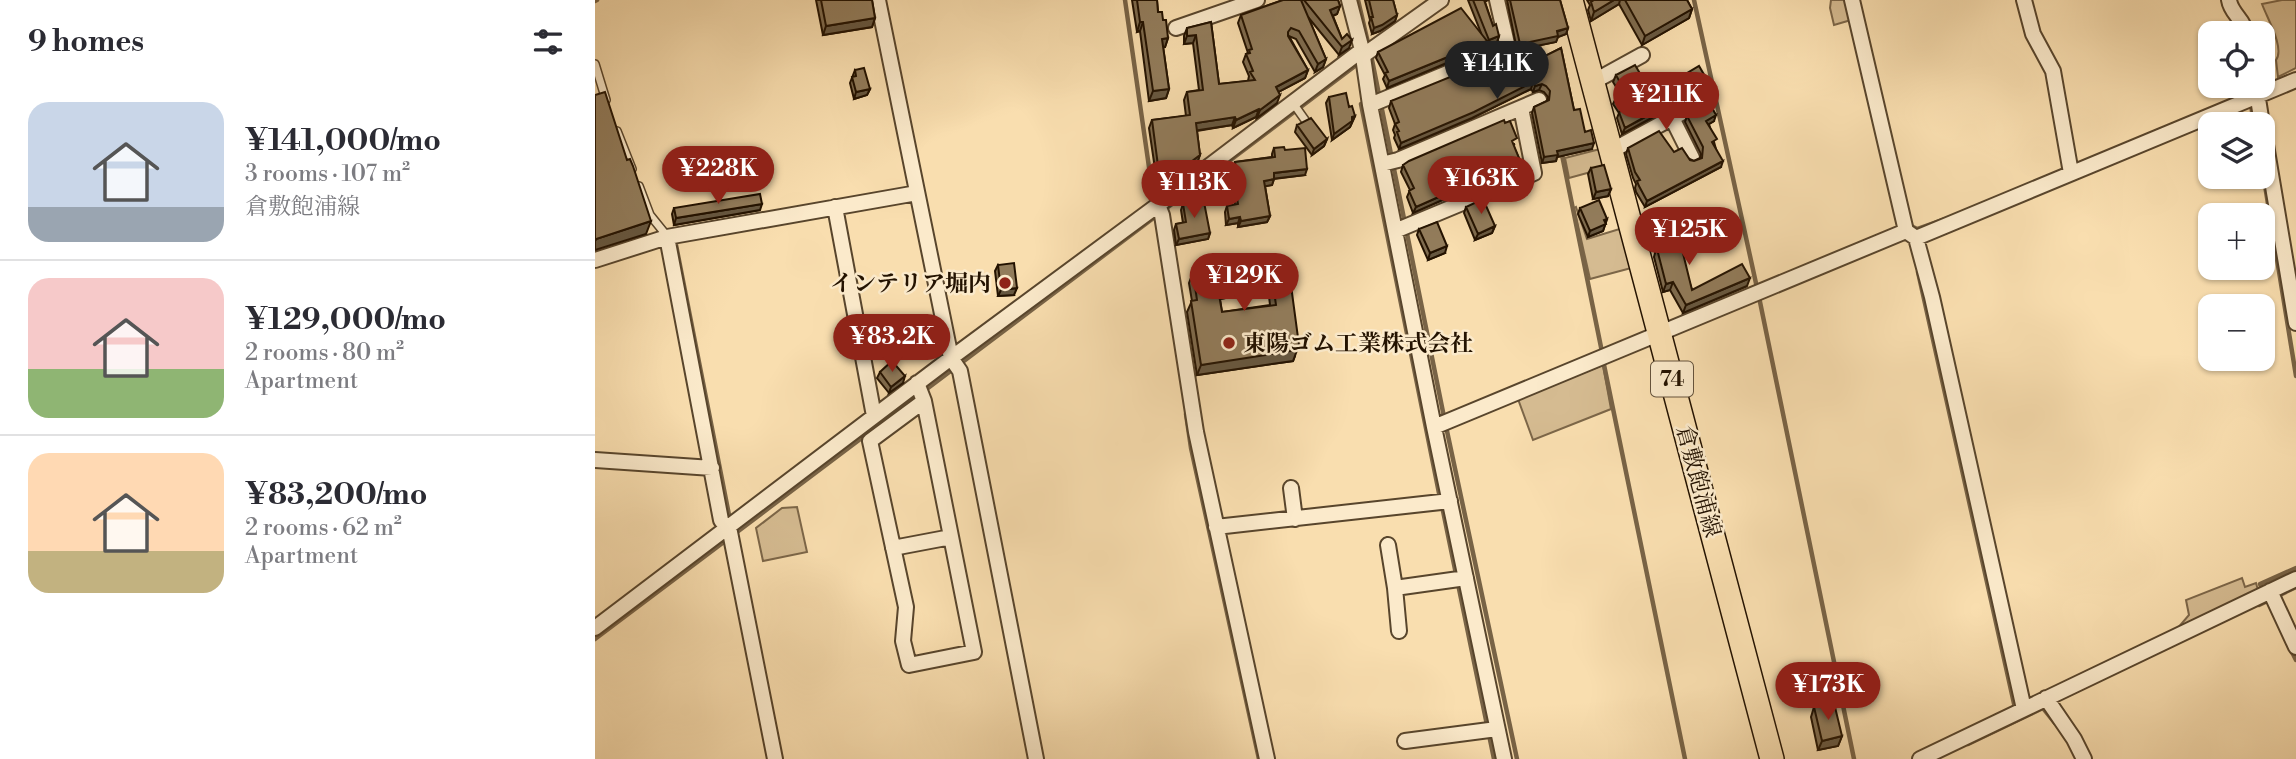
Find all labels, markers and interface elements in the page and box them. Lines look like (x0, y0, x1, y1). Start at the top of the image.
map controls (2198, 21, 2275, 371)
button: locate (2198, 21, 2275, 98)
text: 9 homes (28, 23, 144, 61)
icon: filters (529, 23, 567, 61)
pin: ¥141K (1448, 42, 1546, 101)
text: ¥141K (1461, 50, 1533, 78)
pin: ¥211K (1617, 72, 1715, 132)
text: ¥211K (1629, 81, 1703, 109)
button: layers (2198, 112, 2275, 189)
text: ¥141,000/mo (245, 122, 441, 160)
icon: home (84, 130, 168, 214)
pin: ¥228K (669, 146, 767, 206)
text: ¥228K (678, 155, 758, 183)
pin: ¥163K (1432, 156, 1530, 216)
text: 3 rooms · 107 m² (245, 160, 410, 188)
pin: ¥113K (1145, 160, 1243, 220)
text: ¥163K (1444, 165, 1518, 193)
text: ¥113K (1158, 169, 1230, 197)
text: 倉敷飽浦線 (245, 193, 360, 221)
button: + (2198, 203, 2275, 280)
pin: ¥125K (1640, 208, 1738, 267)
text: ¥125K (1651, 216, 1727, 244)
pin: ¥129K (1195, 254, 1293, 313)
text: ¥129K (1206, 262, 1282, 290)
place label: インテリア堀内 (830, 270, 991, 298)
marker: インテリア堀内 (997, 275, 1013, 291)
button: − (2198, 294, 2275, 371)
text: ¥129,000/mo (245, 301, 446, 339)
icon: home (84, 306, 168, 390)
pin: ¥83.2K (835, 314, 949, 374)
text: ¥83.2K (849, 323, 935, 351)
place label: 東陽ゴム工業株式会社 (1243, 330, 1473, 358)
marker: 東陽ゴム工業株式会社 (1221, 335, 1237, 351)
text: 2 rooms · 80 m² (245, 339, 404, 367)
road number: 74 (1651, 362, 1693, 396)
text: Apartment (245, 367, 358, 395)
street label: 倉敷飽浦線 (1670, 422, 1726, 540)
text: ¥83,200/mo (245, 476, 427, 514)
icon: home (84, 481, 168, 565)
text: 2 rooms · 62 m² (245, 514, 402, 542)
text: Apartment (245, 542, 358, 570)
pin: ¥173K (1779, 662, 1877, 722)
text: ¥173K (1791, 671, 1865, 699)

